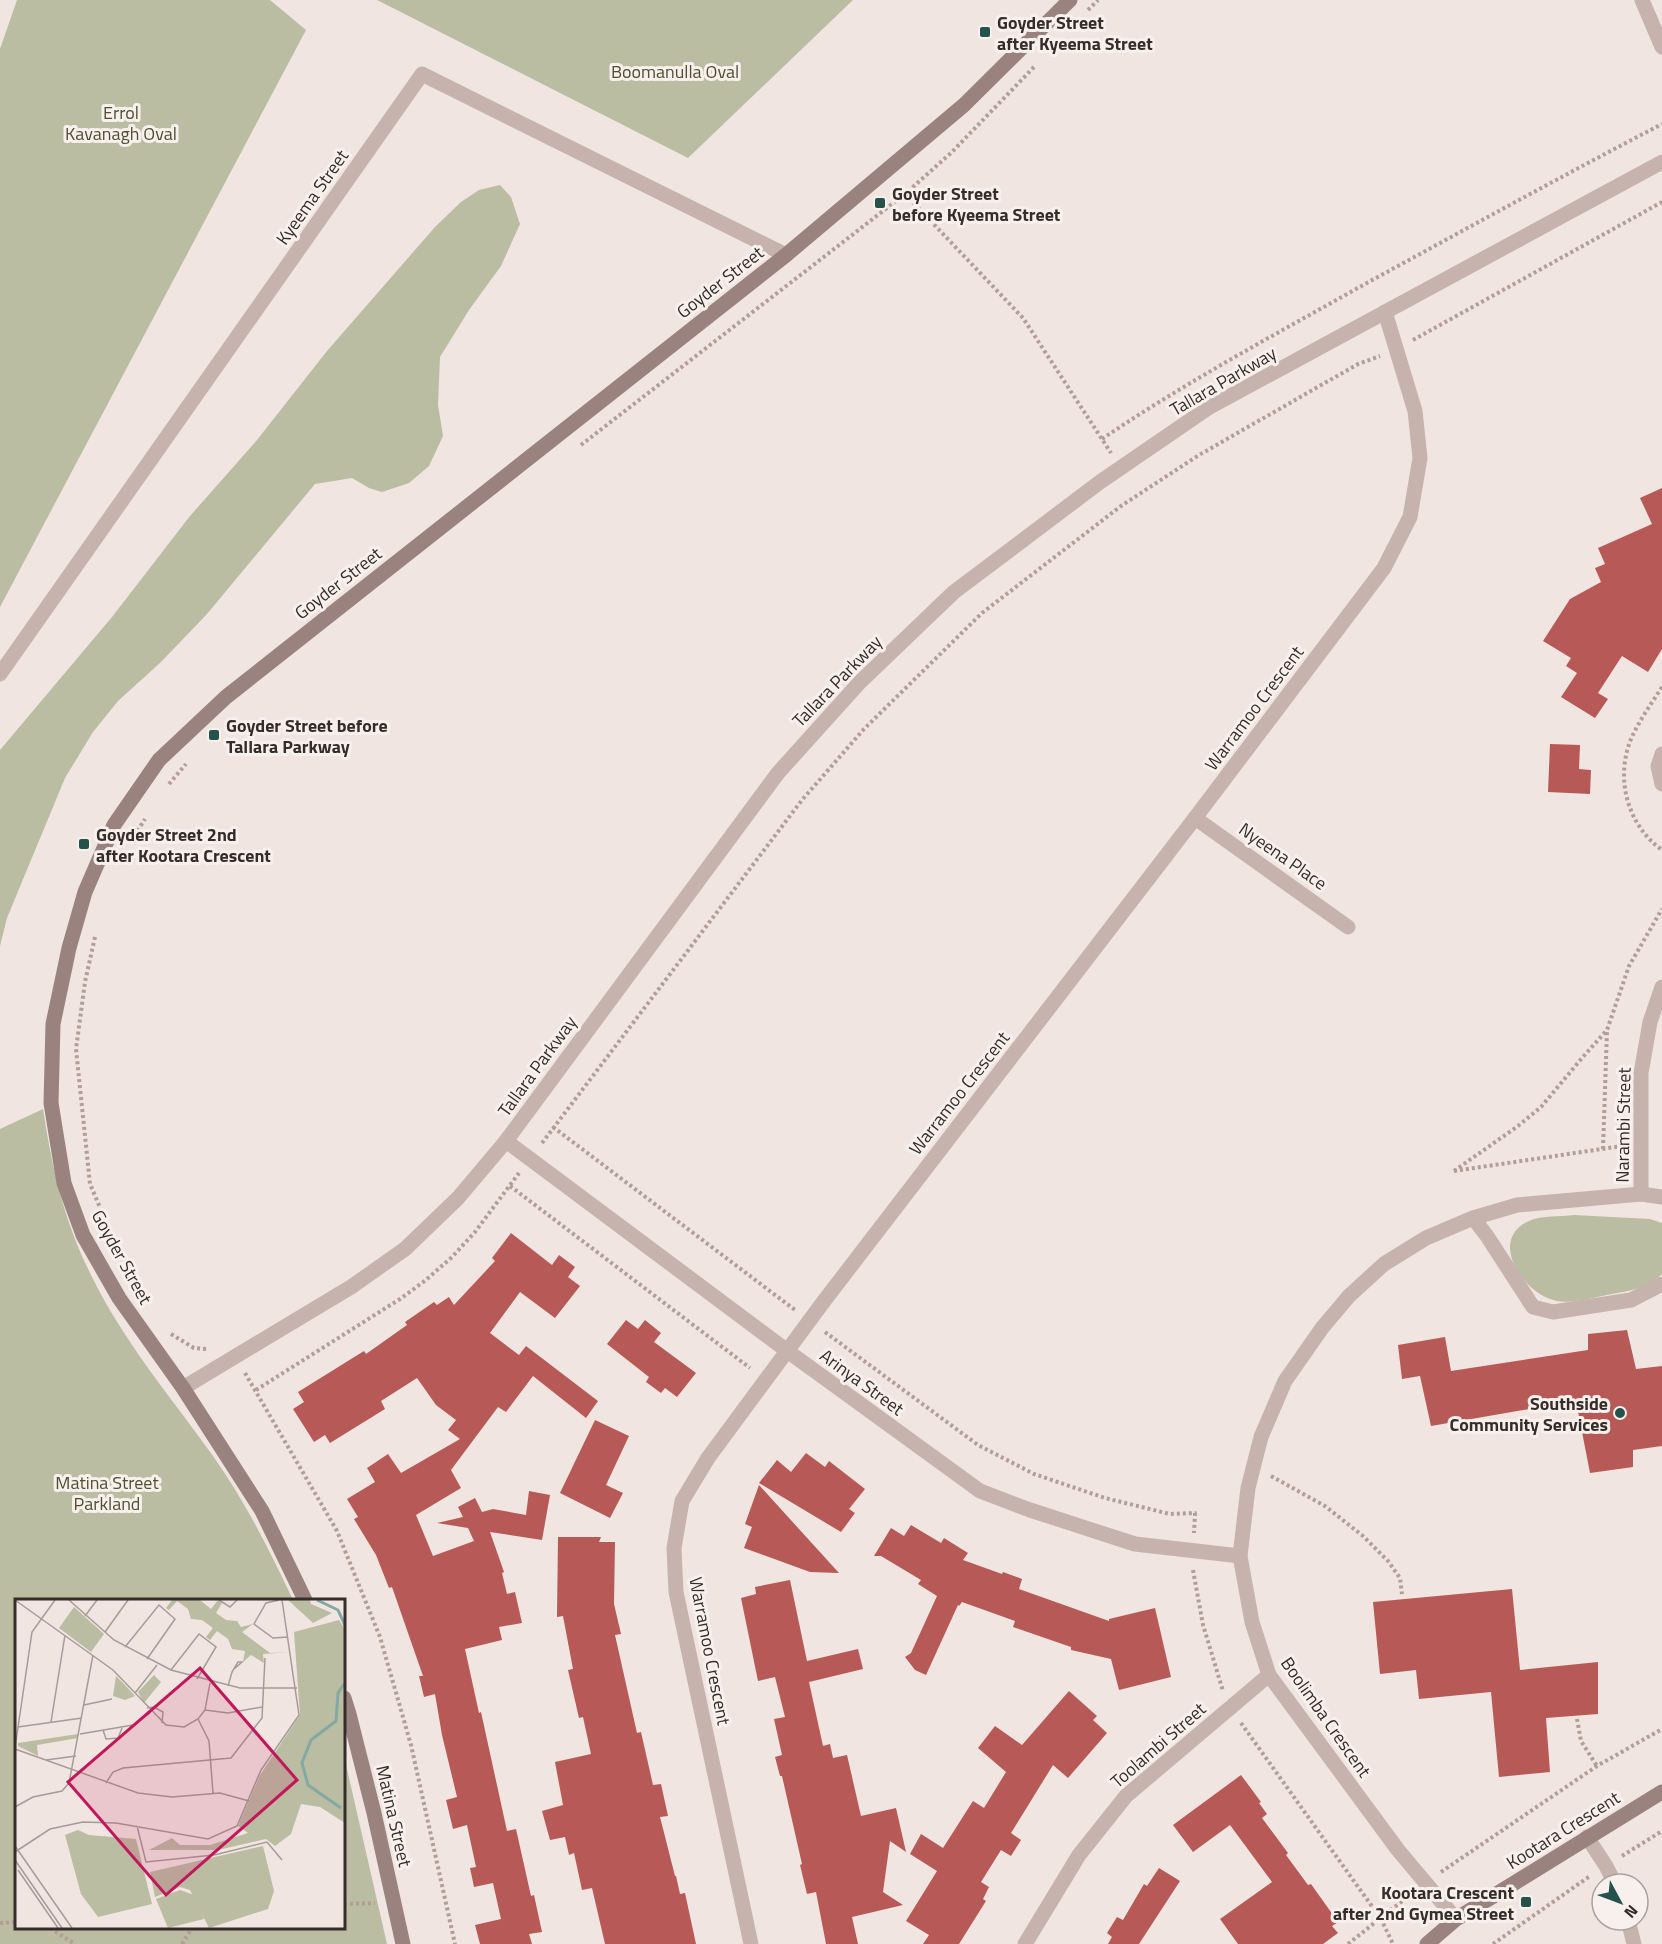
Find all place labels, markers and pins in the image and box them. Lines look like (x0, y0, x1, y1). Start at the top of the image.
place label: Goyder Street after Kyeema Street (997, 9, 1153, 57)
marker: Goyder Street after Kyeema Street (978, 25, 992, 39)
place label: Goyder Street before Kyeema Street (892, 180, 1061, 228)
marker: Goyder Street before Kyeema Street (873, 196, 887, 210)
place label: Goyder Street before Tallara Parkway (226, 712, 388, 760)
marker: Goyder Street before Tallara Parkway (207, 728, 221, 742)
place label: Goyder Street 2nd after Kootara Crescent (96, 821, 271, 869)
marker: Goyder Street 2nd after Kootara Crescent (77, 837, 91, 851)
place label: Southside Community Services (1450, 1390, 1608, 1438)
marker: Southside Community Services (1613, 1406, 1627, 1420)
place label: Kootara Crescent after 2nd Gymea Street (1333, 1879, 1514, 1927)
marker: Kootara Crescent after 2nd Gymea Street (1519, 1895, 1533, 1909)

